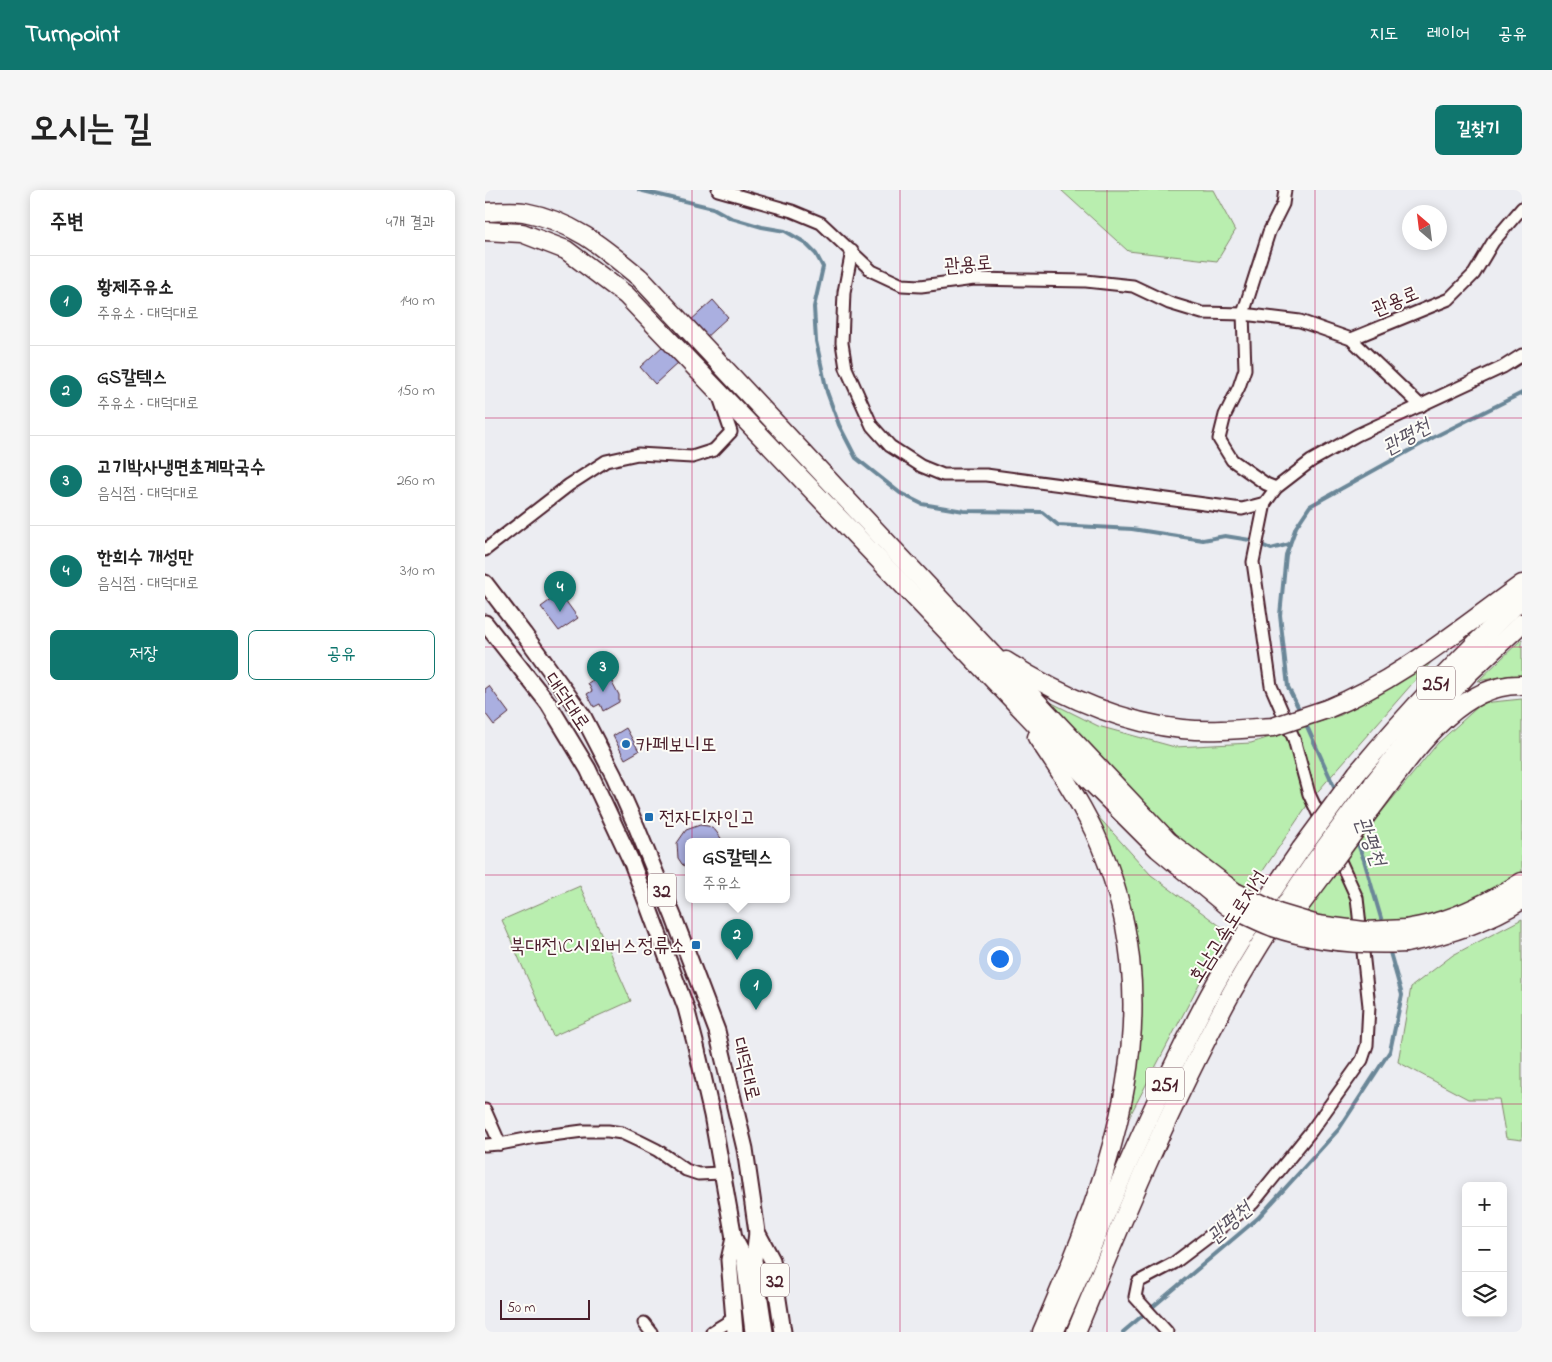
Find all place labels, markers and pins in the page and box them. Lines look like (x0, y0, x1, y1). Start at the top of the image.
pin: 4 (544, 571, 576, 612)
pin: 3 (587, 651, 619, 692)
place label: 카페보니또 (636, 732, 716, 761)
marker: 카페보니또 (620, 738, 632, 750)
place label: 전자디자인고 (659, 805, 756, 834)
marker: 전자디자인고 (643, 811, 655, 823)
pin: 2 (721, 919, 753, 960)
place label: 북대전IC시외버스정류소 (509, 933, 686, 962)
marker: 북대전IC시외버스정류소 (690, 939, 702, 951)
pin: 1 (740, 969, 772, 1010)

